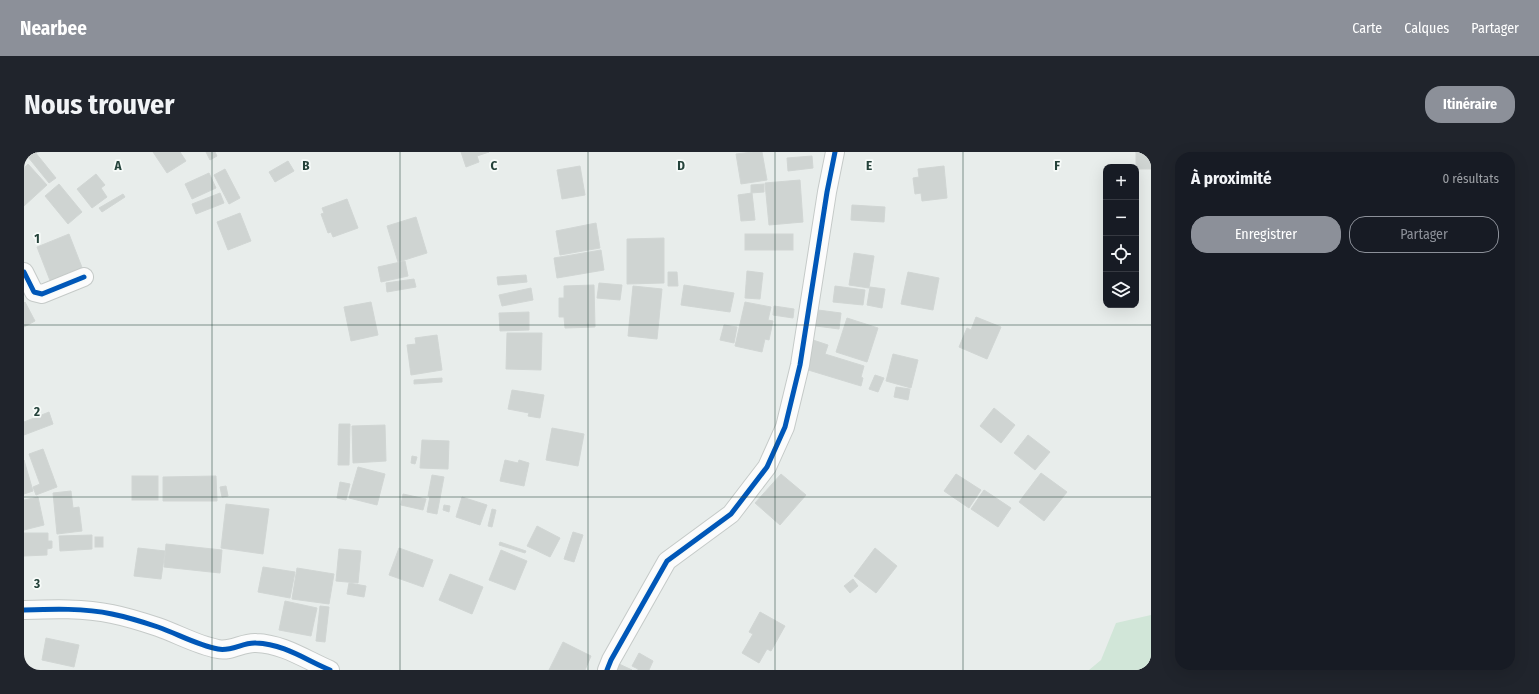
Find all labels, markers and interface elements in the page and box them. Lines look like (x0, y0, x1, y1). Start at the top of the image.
text: Nearbee (20, 17, 87, 40)
text: Carte (1352, 20, 1382, 37)
text: Calques (1404, 20, 1449, 37)
text: Partager (1471, 20, 1519, 37)
button: Itinéraire (1425, 86, 1515, 123)
text: Nous trouver (24, 88, 175, 121)
text: A (113, 158, 122, 173)
text: B (302, 158, 310, 173)
text: C (491, 158, 498, 173)
text: D (677, 158, 685, 173)
text: E (866, 158, 872, 173)
text: F (1054, 158, 1060, 173)
map controls (1103, 164, 1139, 308)
button: + (1103, 164, 1139, 200)
text: À proximité (1191, 168, 1272, 189)
text: 0 résultats (1442, 171, 1499, 186)
button: − (1103, 200, 1139, 236)
button: Enregistrer (1191, 216, 1341, 253)
button: Partager (1349, 216, 1499, 253)
text: 1 (34, 231, 40, 246)
button: locate (1103, 236, 1139, 272)
button: layers (1103, 272, 1139, 308)
text: 2 (33, 404, 40, 419)
text: 3 (33, 576, 40, 591)

